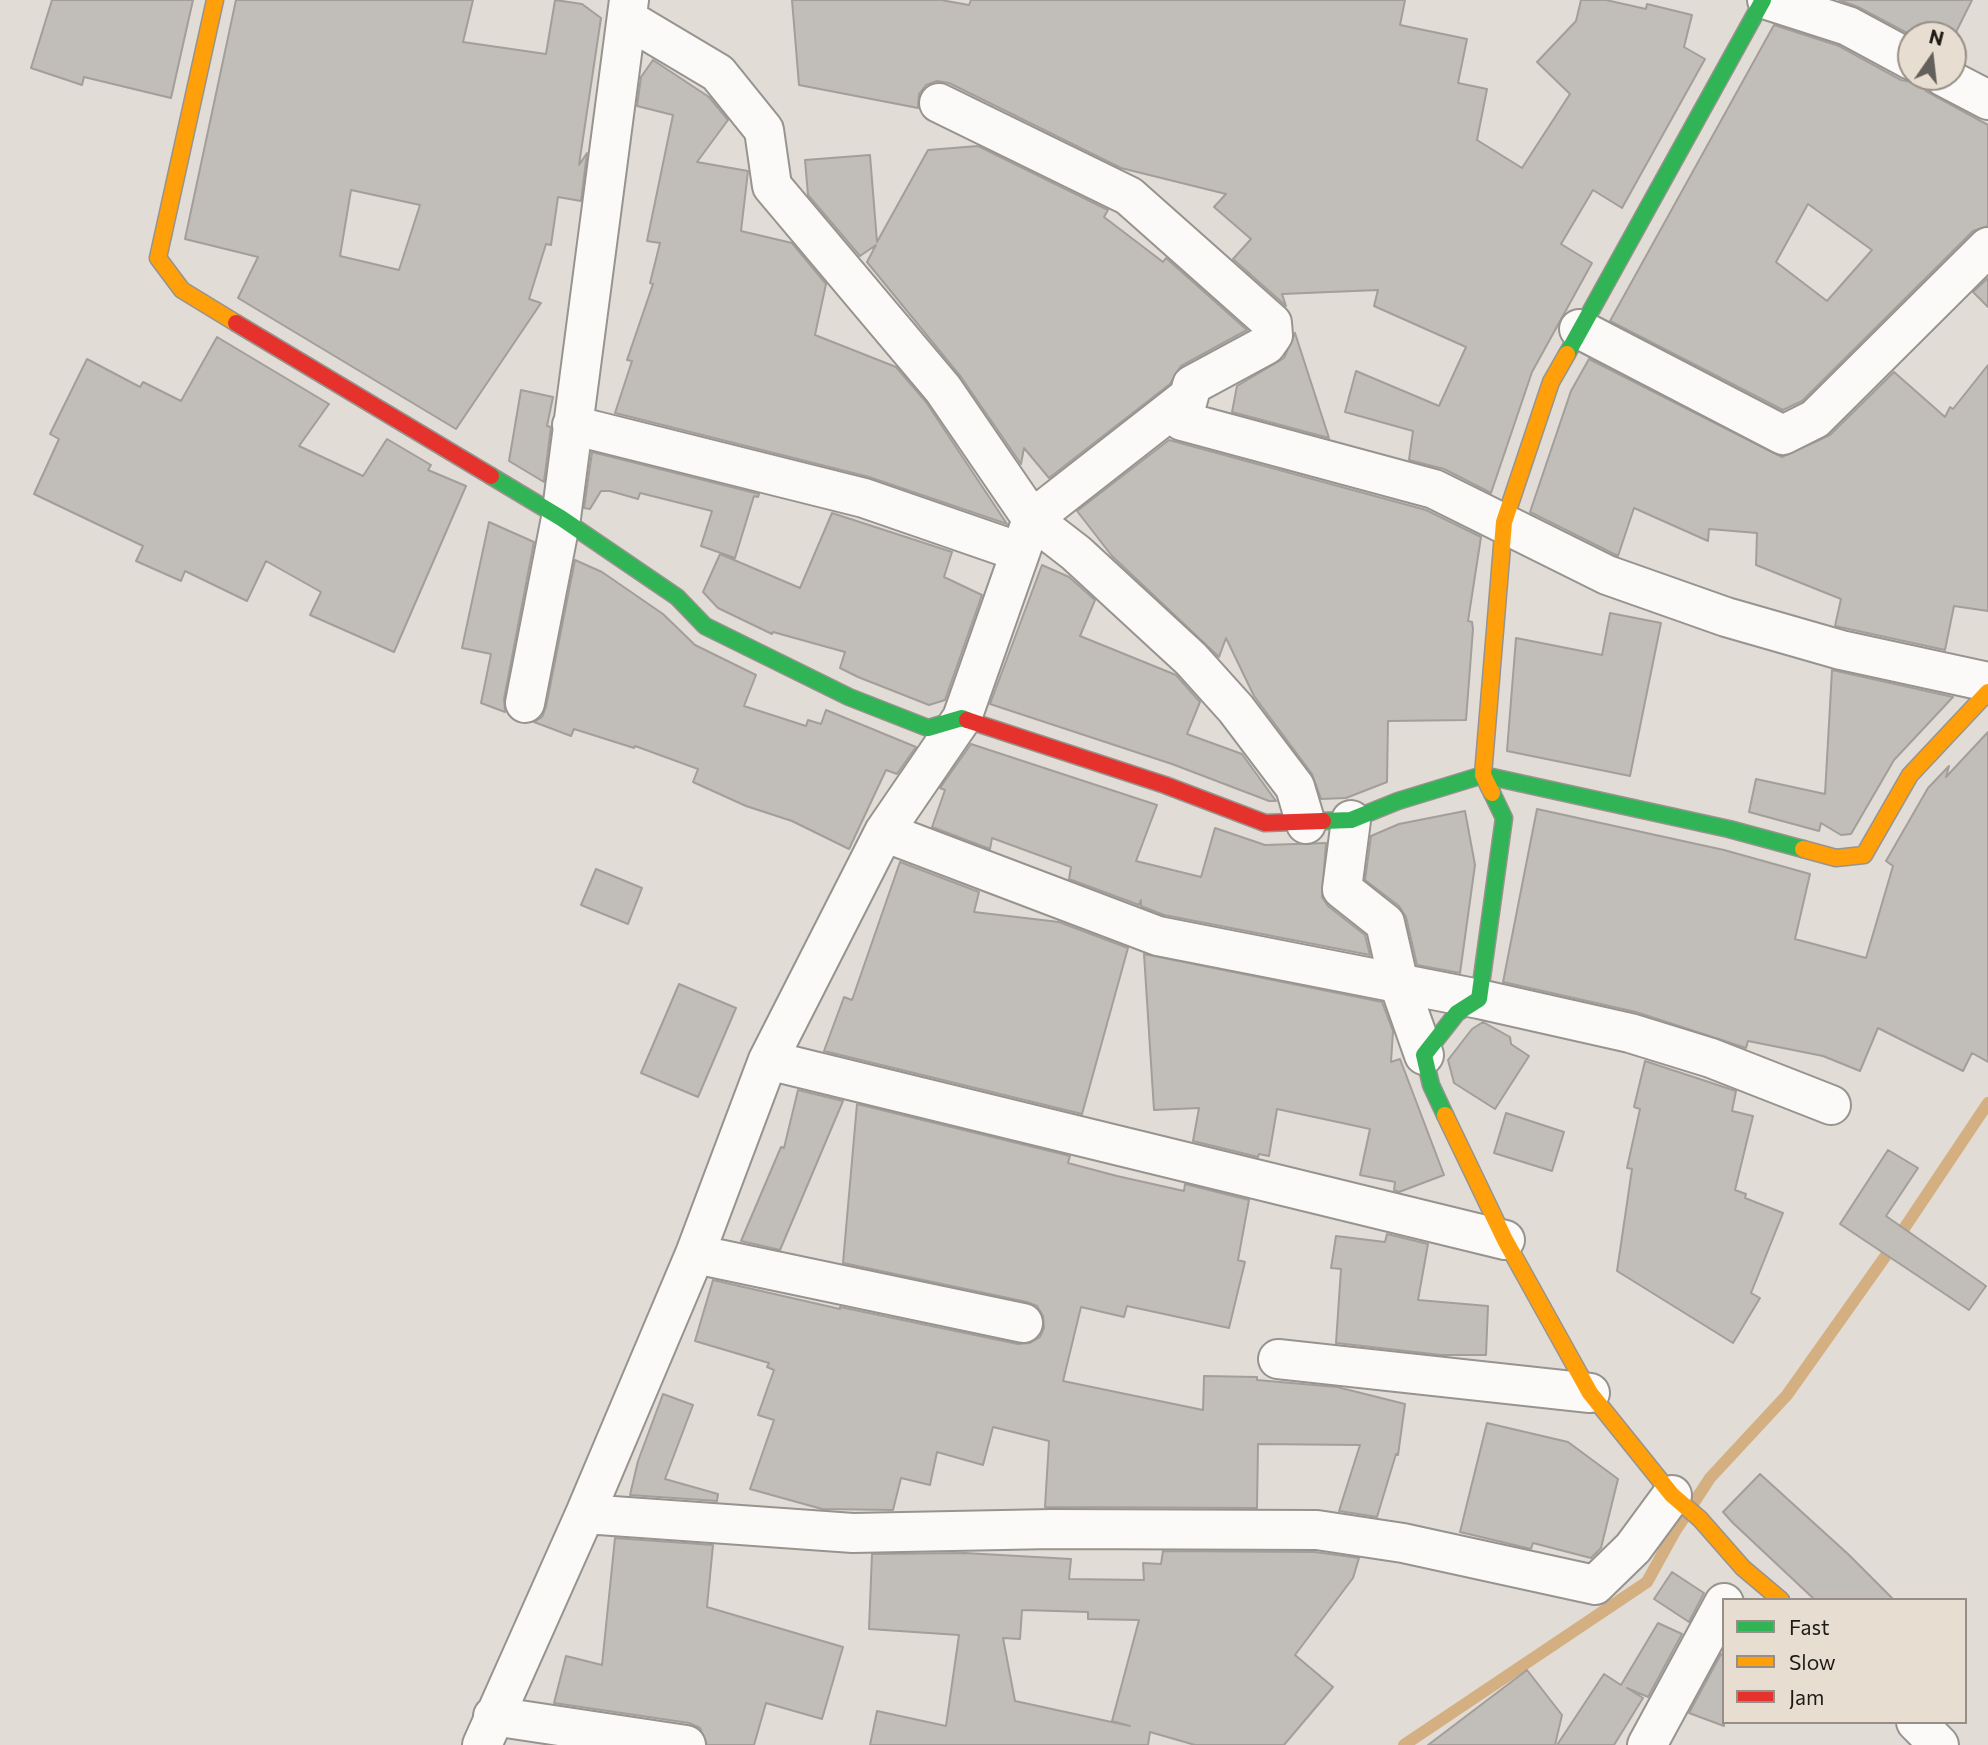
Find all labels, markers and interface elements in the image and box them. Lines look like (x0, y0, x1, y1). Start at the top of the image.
north arrow (1897, 21, 1967, 91)
text: N (1927, 24, 1946, 50)
legend (1722, 1598, 1967, 1724)
text: Fast (1789, 1614, 1830, 1639)
text: Slow (1789, 1649, 1836, 1674)
text: Jam (1789, 1684, 1824, 1709)

